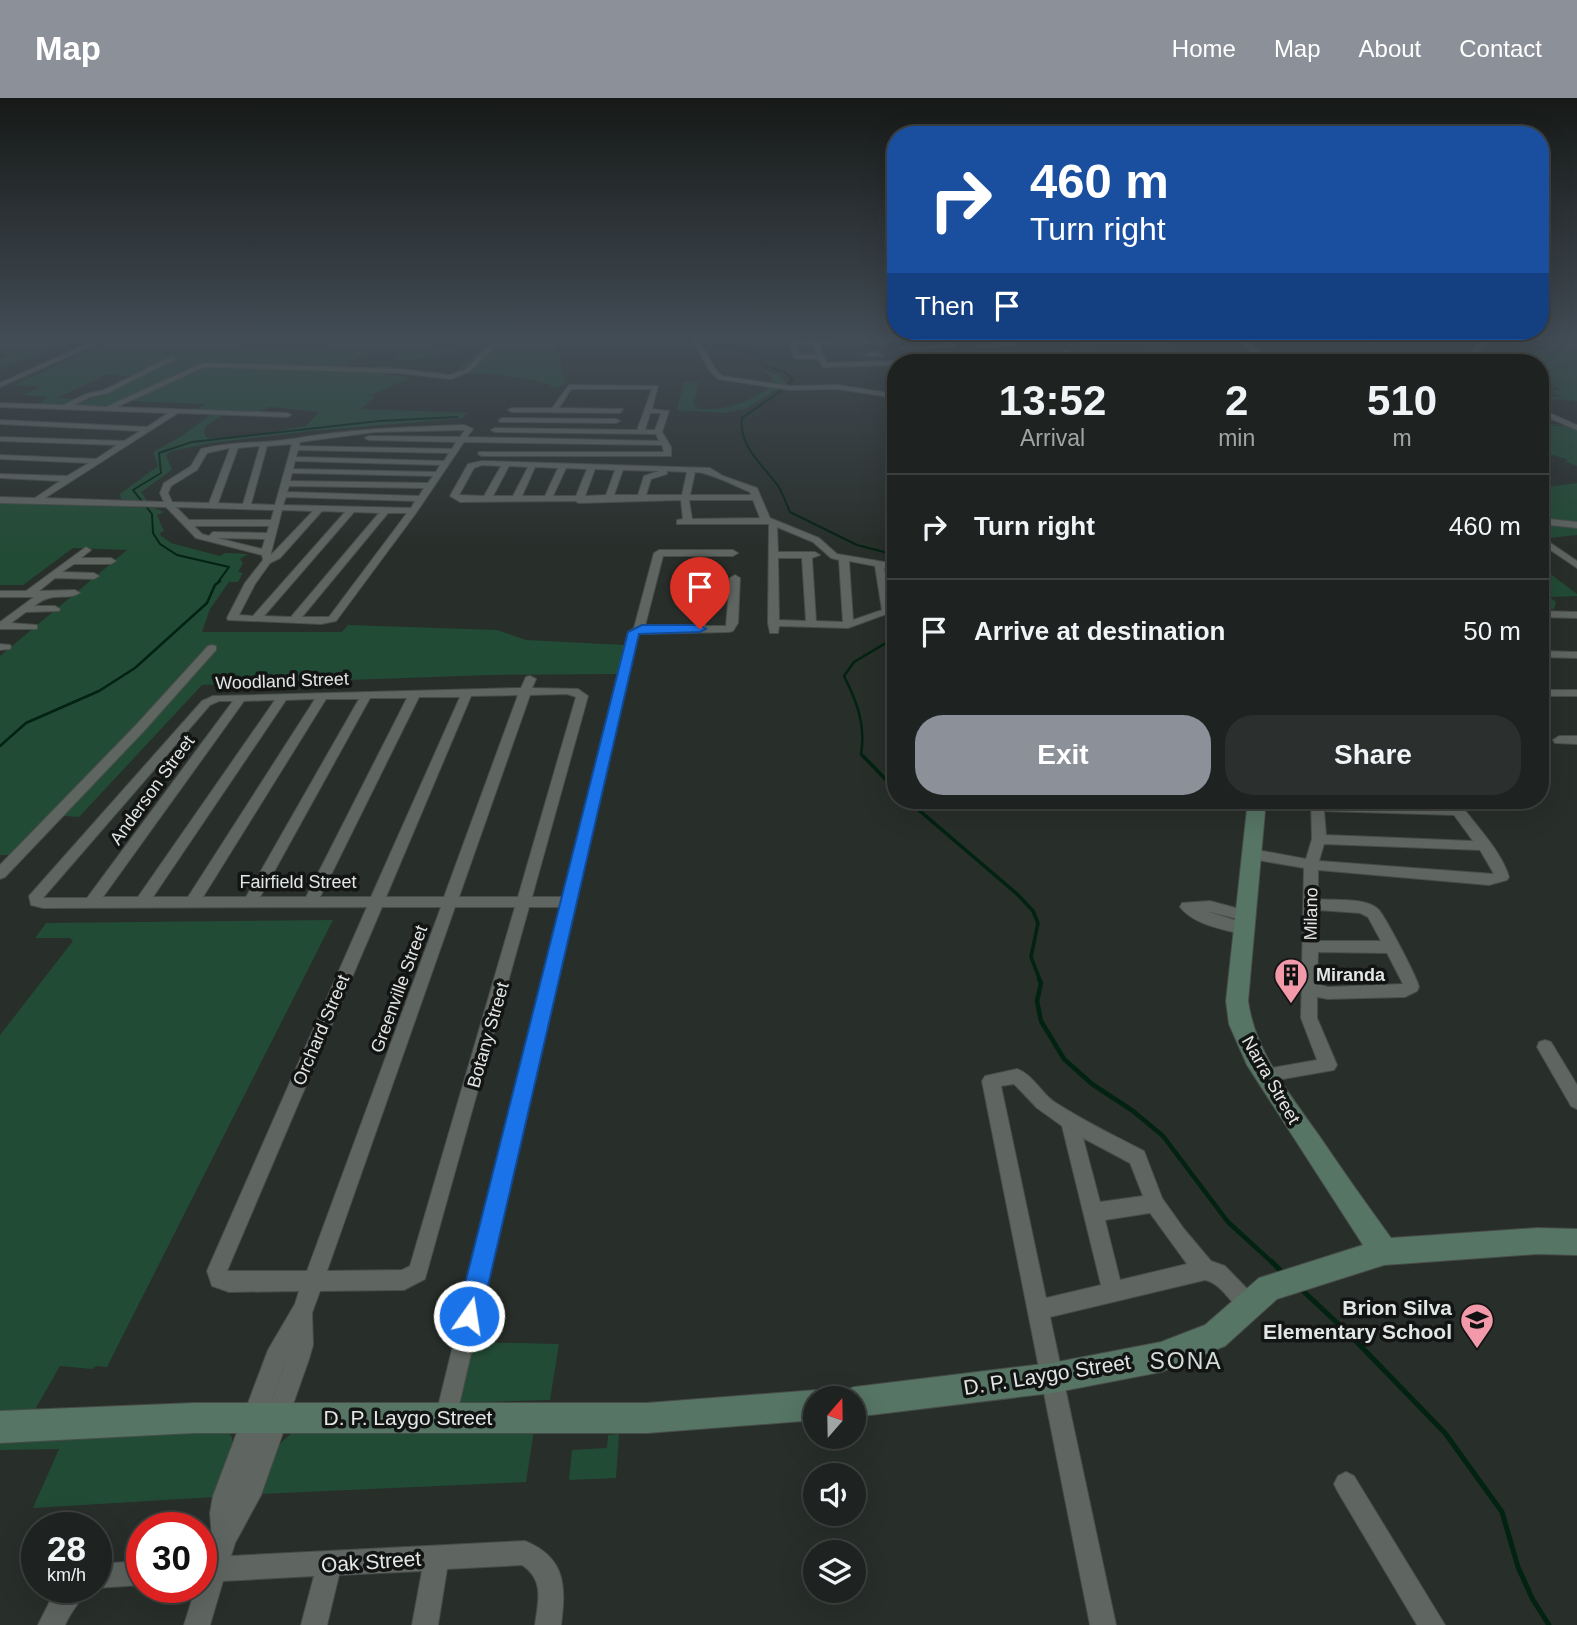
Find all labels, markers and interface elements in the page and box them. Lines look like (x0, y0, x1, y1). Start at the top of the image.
text: Map (35, 30, 101, 67)
text: Home (1172, 35, 1236, 62)
text: Map (1274, 35, 1321, 62)
text: About (1359, 35, 1421, 62)
text: Contact (1459, 35, 1542, 62)
icon: right (915, 154, 1006, 245)
text: 460 m (1030, 154, 1169, 208)
text: Turn right (1030, 211, 1166, 247)
icon: arrive (988, 287, 1026, 325)
text: Then (915, 291, 974, 321)
text: 13:52 (999, 377, 1106, 424)
text: 2 (1225, 377, 1248, 424)
text: 510 (1367, 377, 1437, 424)
text: Arrival (1020, 425, 1085, 451)
text: min (1218, 425, 1255, 451)
text: m (1393, 425, 1412, 451)
icon: right (915, 508, 953, 546)
text: Turn right (974, 511, 1095, 541)
text: 460 m (1449, 511, 1521, 541)
pin (670, 557, 730, 629)
icon: arrive (681, 568, 719, 606)
icon: arrive (915, 613, 953, 651)
text: Arrive at destination (974, 616, 1225, 646)
text: 50 m (1463, 616, 1521, 646)
street label: Woodland Street (215, 669, 349, 693)
button: Exit (915, 715, 1211, 795)
button: Share (1225, 715, 1521, 795)
street label: Anderson Street (106, 732, 198, 848)
street label: Fairfield Street (239, 872, 357, 892)
street label: Milano (1301, 887, 1321, 941)
street label: Greenville Street (367, 923, 431, 1055)
building icon: Miranda (1272, 956, 1310, 1005)
place label: Miranda (1316, 965, 1386, 985)
street label: Orchard Street (289, 972, 353, 1088)
street label: Botany Street (463, 980, 513, 1090)
street label: Narra Street (1238, 1033, 1304, 1127)
position arrow (432, 1279, 506, 1353)
place label: Brion Silva Elementary School (1263, 1296, 1452, 1343)
school or university icon: Brion Silva Elementary School (1458, 1301, 1496, 1350)
district label: SONA (1149, 1348, 1223, 1374)
street label: D. P. Laygo Street (962, 1350, 1132, 1399)
north arrow (803, 1386, 866, 1449)
map controls (803, 1386, 866, 1603)
street label: D. P. Laygo Street (324, 1406, 493, 1429)
button: sound (803, 1463, 866, 1526)
speed limit sign: 30 (126, 1512, 217, 1603)
text: 28 (47, 1529, 86, 1568)
button: layers (803, 1540, 866, 1603)
street label: Oak Street (320, 1547, 422, 1576)
text: km/h (47, 1565, 86, 1585)

